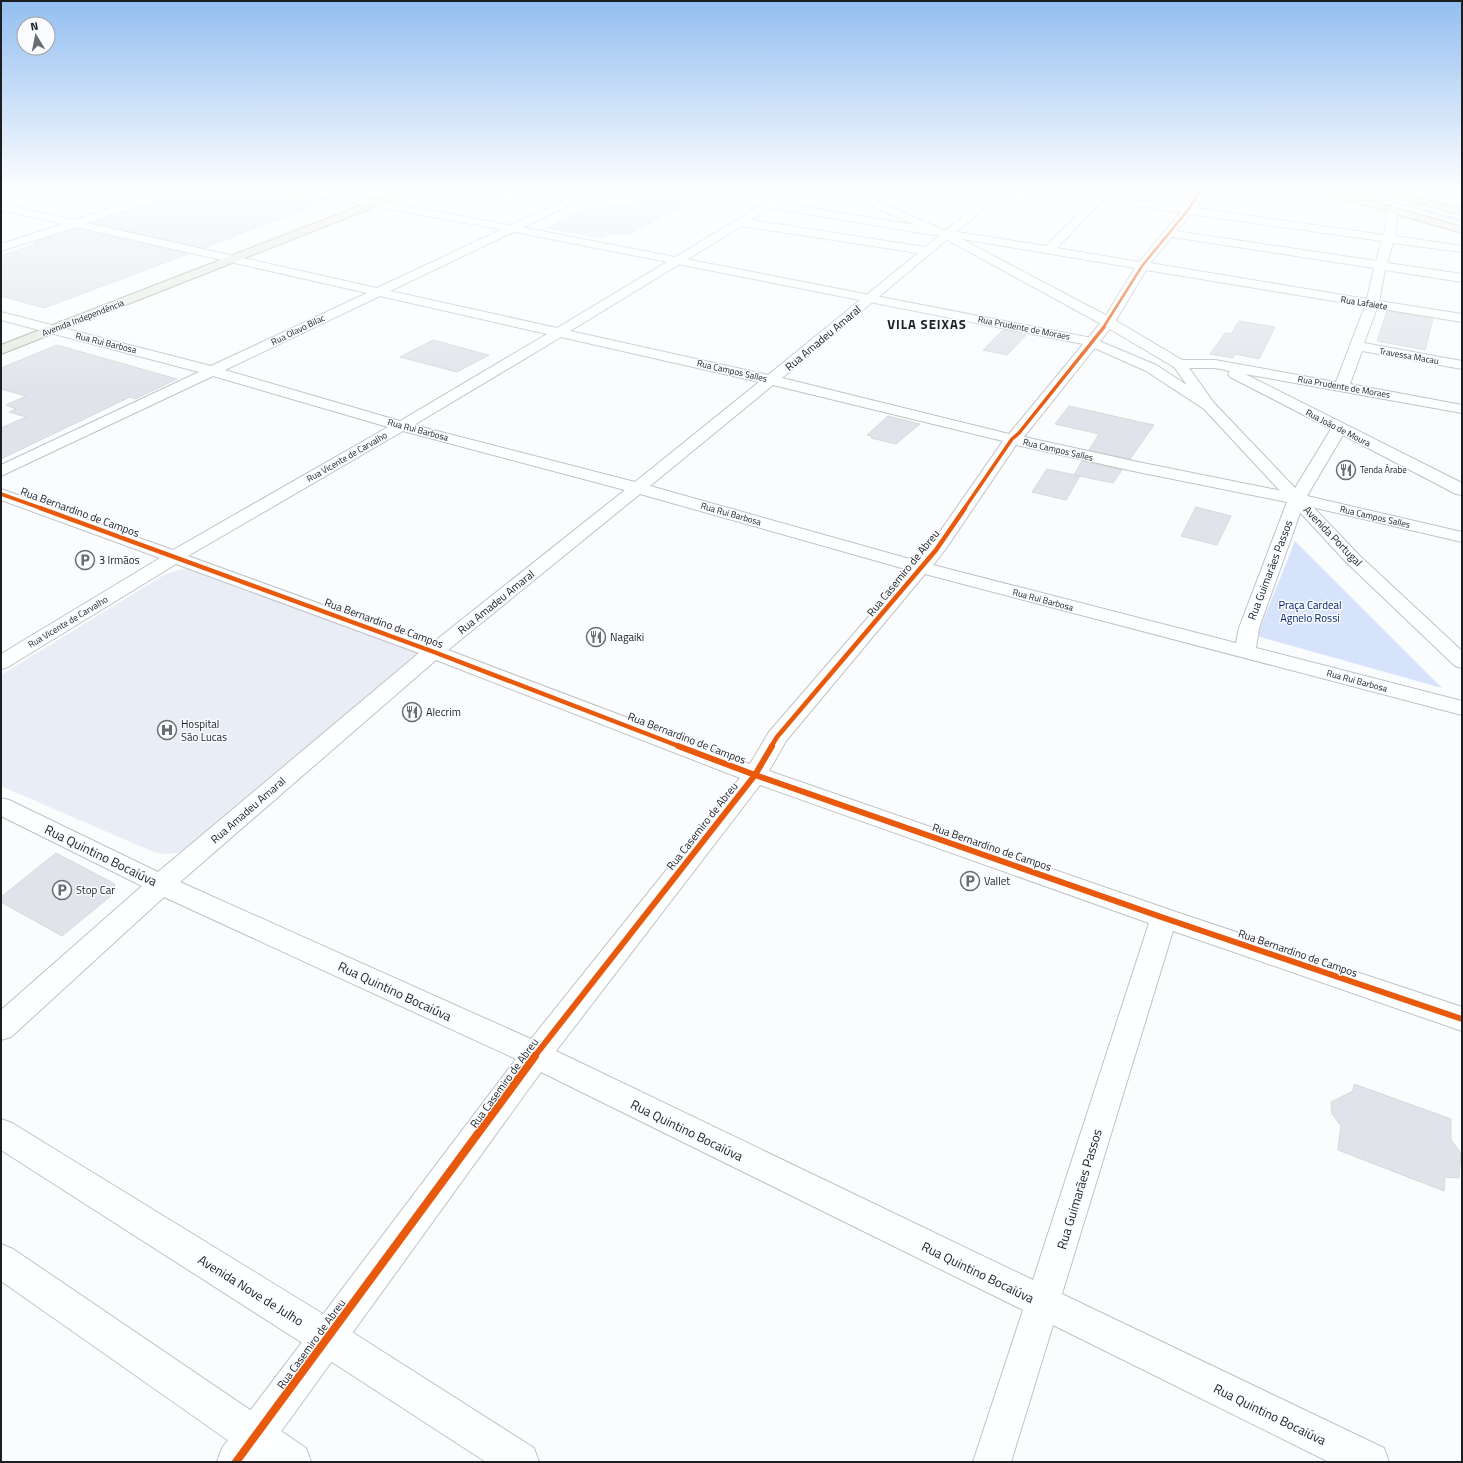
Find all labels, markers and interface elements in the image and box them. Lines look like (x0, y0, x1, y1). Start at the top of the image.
north arrow (16, 16, 56, 56)
text: N (29, 18, 39, 35)
street label: Rua Lafaiete (1340, 292, 1389, 313)
street label: Avenida Independência (40, 296, 126, 339)
street label: Rua Amadeu Amaral (782, 301, 864, 375)
street label: Rua Olavo Bilac (269, 311, 327, 348)
street label: Rua Prudente de Moraes (977, 312, 1071, 343)
district label: VILA SEIXAS (887, 314, 967, 334)
street label: Rua Rui Barbosa (74, 329, 138, 356)
street label: Travessa Macau (1378, 344, 1440, 367)
street label: Rua Campos Salles (696, 356, 768, 385)
street label: Rua Prudente de Moraes (1297, 372, 1391, 401)
street label: Rua João de Moura (1304, 406, 1373, 450)
street label: Rua Rui Barbosa (386, 415, 450, 444)
street label: Rua Vicente de Carvalho (304, 428, 390, 485)
street label: Rua Campos Salles (1022, 435, 1094, 464)
restaurant icon: Tenda Árabe (1335, 459, 1357, 481)
place label: Tenda Árabe (1360, 463, 1407, 476)
street label: Rua Bernardino de Campos (18, 483, 142, 541)
street label: Rua Rui Barbosa (699, 499, 763, 528)
street label: Avenida Portugal (1300, 502, 1366, 570)
street label: Rua Campos Salles (1339, 502, 1411, 531)
street label: Rua Guimarães Passos (1244, 518, 1296, 622)
street label: Rua Casemiro de Abreu (863, 526, 943, 620)
parking icon: 3 Irmãos (74, 549, 96, 571)
place label: 3 Irmãos (99, 552, 140, 568)
street label: Rua Amadeu Amaral (454, 566, 538, 638)
street label: Rua Rui Barbosa (1011, 585, 1075, 614)
street label: Rua Vicente de Carvalho (25, 592, 110, 651)
street label: Rua Bernardino de Campos (322, 594, 446, 652)
park label: Praça Cardeal Agnelo Rossi (1278, 597, 1342, 626)
restaurant icon: Nagaiki (585, 626, 607, 648)
place label: Nagaiki (610, 629, 644, 645)
street label: Rua Rui Barbosa (1325, 666, 1389, 695)
restaurant icon: Alecrim (401, 701, 423, 723)
place label: Alecrim (426, 704, 461, 720)
street label: Rua Bernardino de Campos (626, 708, 748, 768)
place label: Hospital São Lucas (181, 716, 227, 745)
hospital icon: Hospital São Lucas (156, 719, 178, 741)
street label: Rua Amadeu Amaral (207, 773, 289, 847)
street label: Rua Casemiro de Abreu (663, 779, 741, 873)
street label: Rua Quintino Bocaiúva (41, 819, 161, 891)
street label: Rua Bernardino de Campos (930, 819, 1054, 875)
parking icon: Vallet (959, 870, 981, 892)
place label: Vallet (984, 873, 1010, 889)
parking icon: Stop Car (51, 879, 73, 901)
place label: Stop Car (76, 882, 115, 898)
street label: Rua Bernardino de Campos (1236, 925, 1360, 981)
street label: Rua Quintino Bocaiúva (335, 956, 455, 1026)
street label: Rua Casemiro de Abreu (466, 1035, 542, 1131)
street label: Rua Quintino Bocaiúva (627, 1094, 747, 1166)
street label: Rua Guimarães Passos (1051, 1126, 1107, 1252)
street label: Rua Quintino Bocaiúva (918, 1236, 1038, 1308)
street label: Avenida Nove de Julho (194, 1249, 308, 1331)
street label: Rua Casemiro de Abreu (273, 1296, 349, 1392)
street label: Rua Quintino Bocaiúva (1210, 1378, 1330, 1450)

